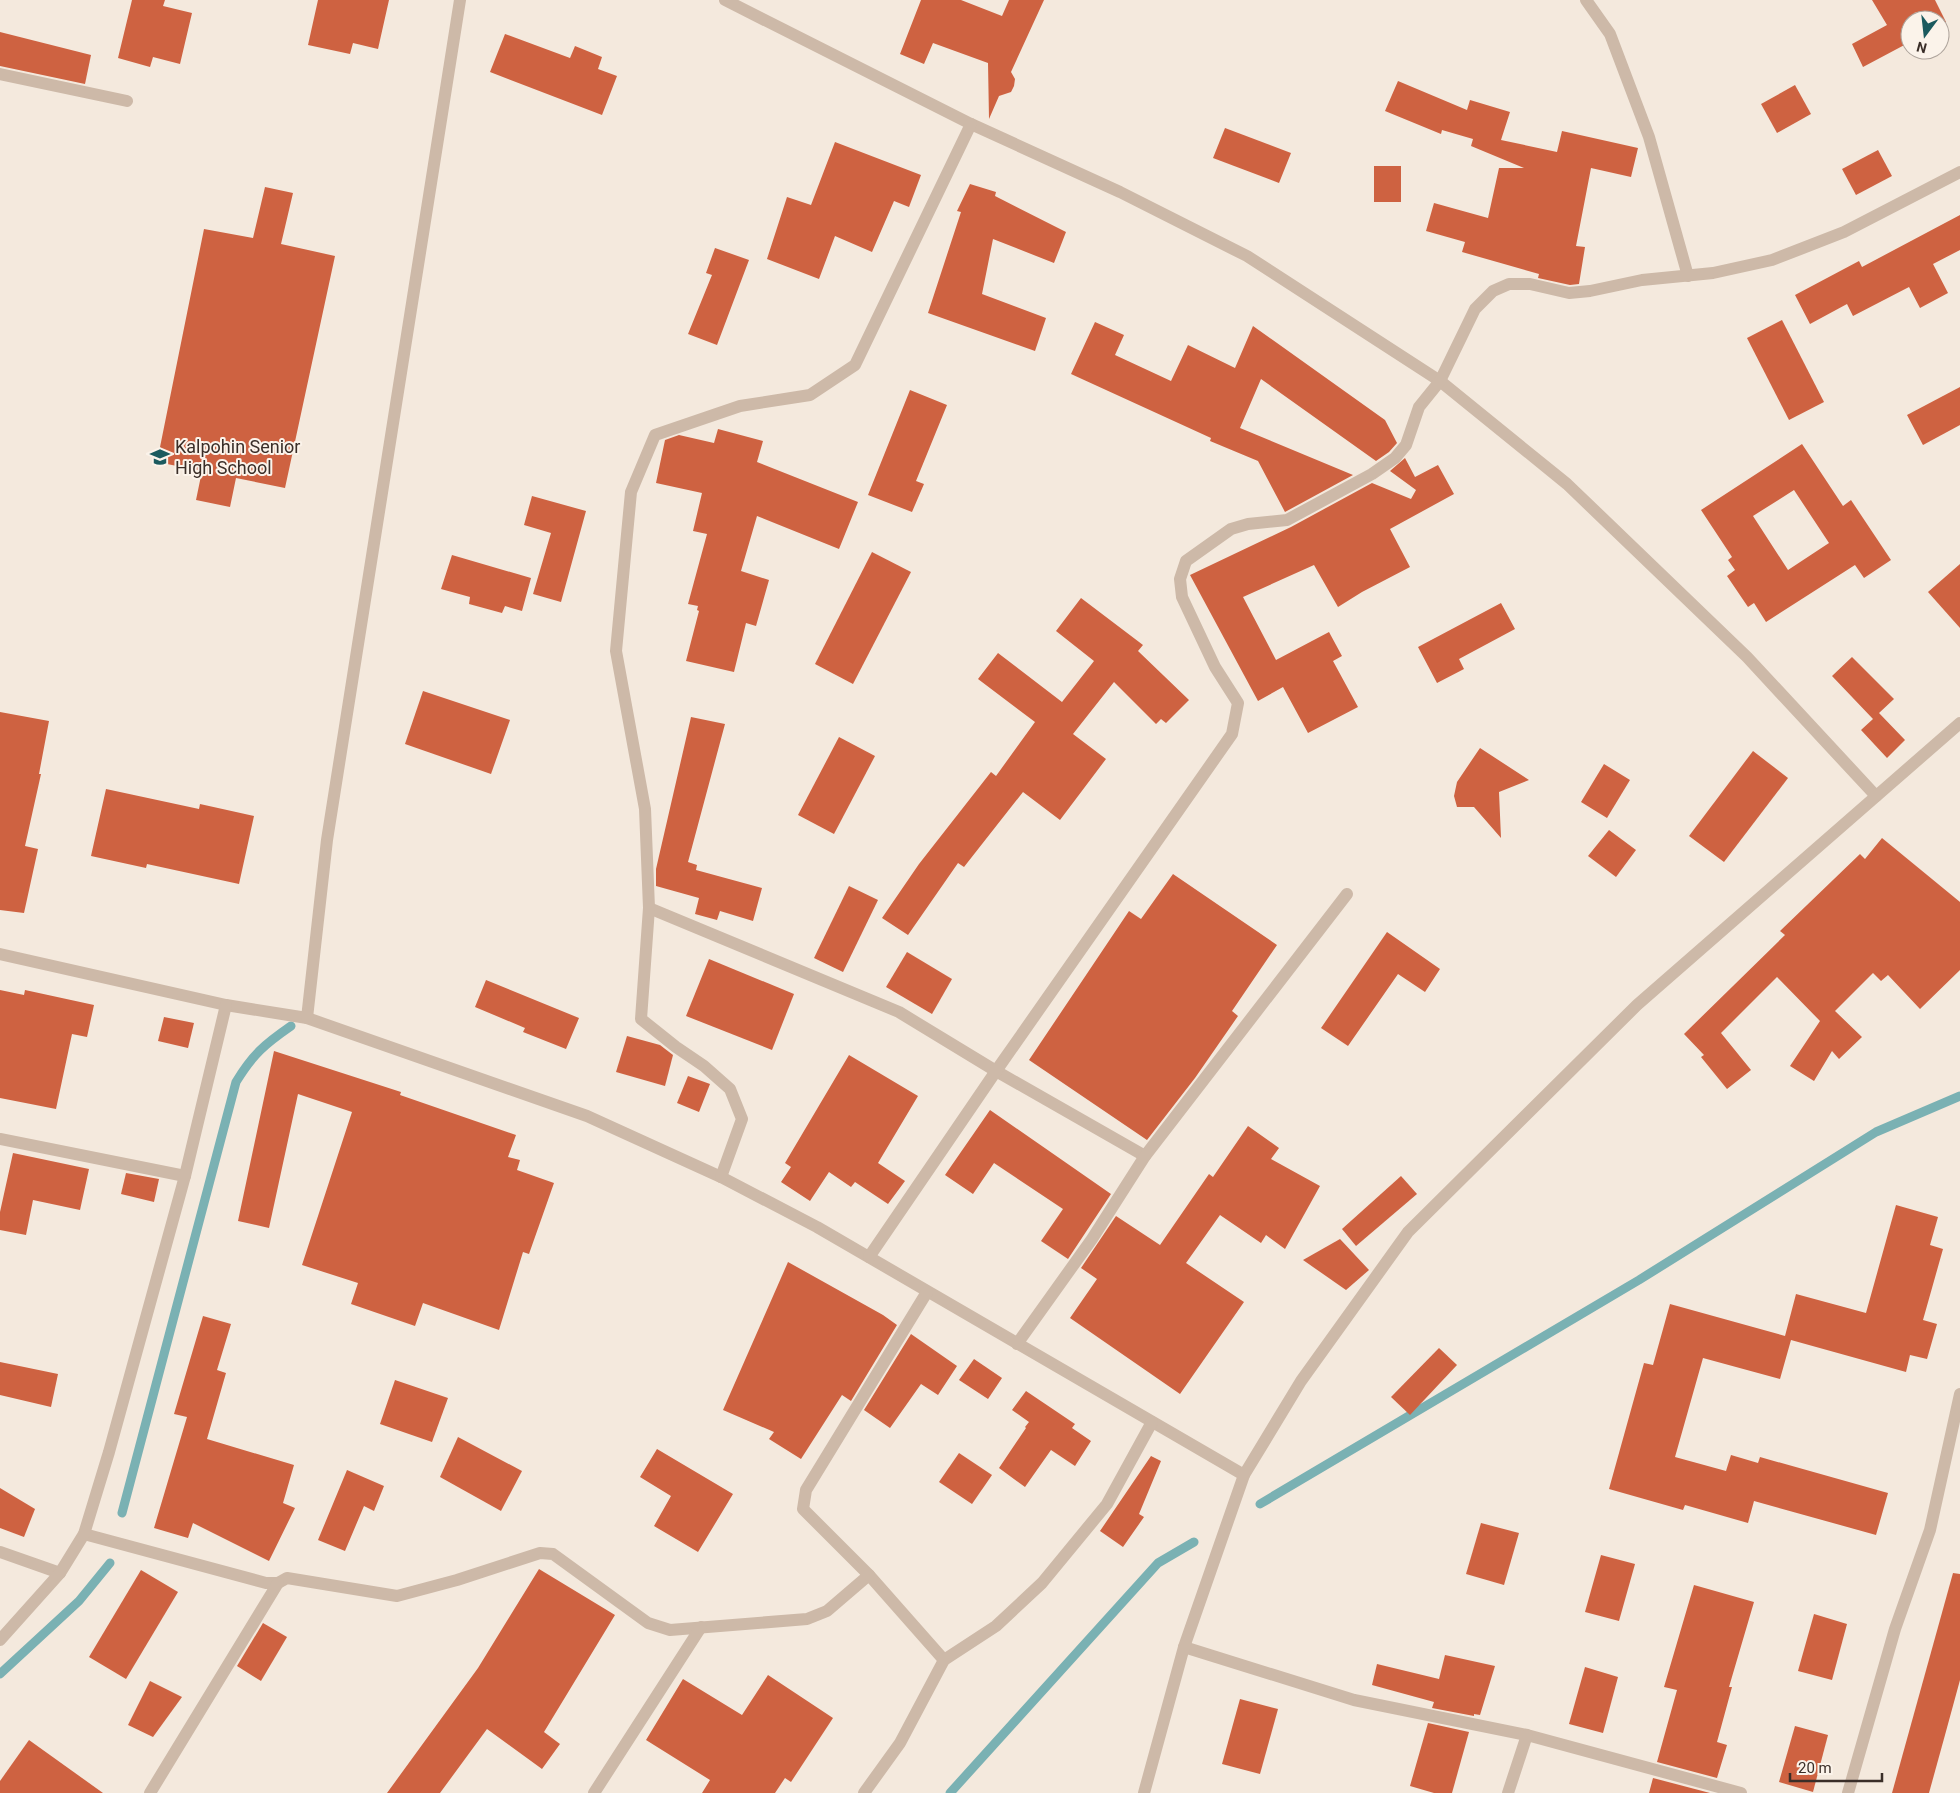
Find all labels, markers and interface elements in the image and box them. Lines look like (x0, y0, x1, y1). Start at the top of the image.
north arrow (1900, 10, 1950, 60)
text: N (1915, 39, 1928, 57)
place label: Kalpohin Senior High School (175, 436, 300, 478)
school or university icon: Kalpohin Senior High School (149, 446, 171, 468)
scale bar (1790, 1750, 1882, 1782)
text: 20 m (1798, 1759, 1832, 1777)

